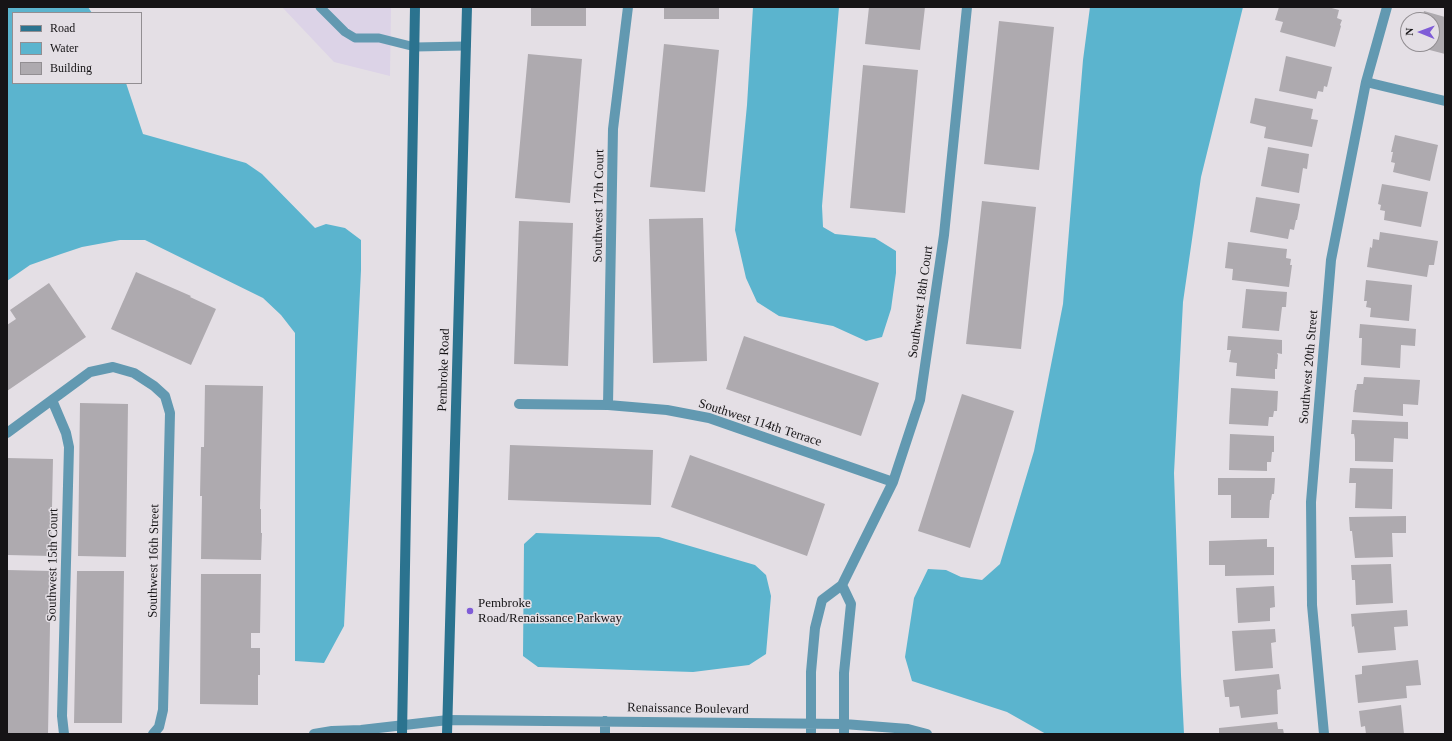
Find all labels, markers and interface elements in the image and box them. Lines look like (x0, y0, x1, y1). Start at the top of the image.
legend (12, 12, 142, 84)
north arrow (1400, 12, 1440, 52)
text: Road (50, 21, 75, 35)
text: N (1403, 28, 1415, 36)
text: Water (50, 41, 78, 55)
text: Building (50, 61, 92, 75)
street label: Southwest 17th Court (590, 149, 608, 263)
street label: Southwest 18th Court (905, 245, 937, 359)
street label: Southwest 20th Street (1296, 309, 1322, 425)
street label: Pembroke Road (435, 328, 453, 412)
street label: Southwest 114th Terrace (696, 396, 824, 450)
street label: Southwest 16th Street (145, 504, 163, 618)
street label: Southwest 15th Court (44, 508, 62, 622)
place label: Pembroke Road/Renaissance Parkway (478, 596, 622, 627)
marker: Pembroke Road/Renaissance Parkway (465, 606, 475, 616)
street label: Renaissance Boulevard (627, 700, 749, 718)

